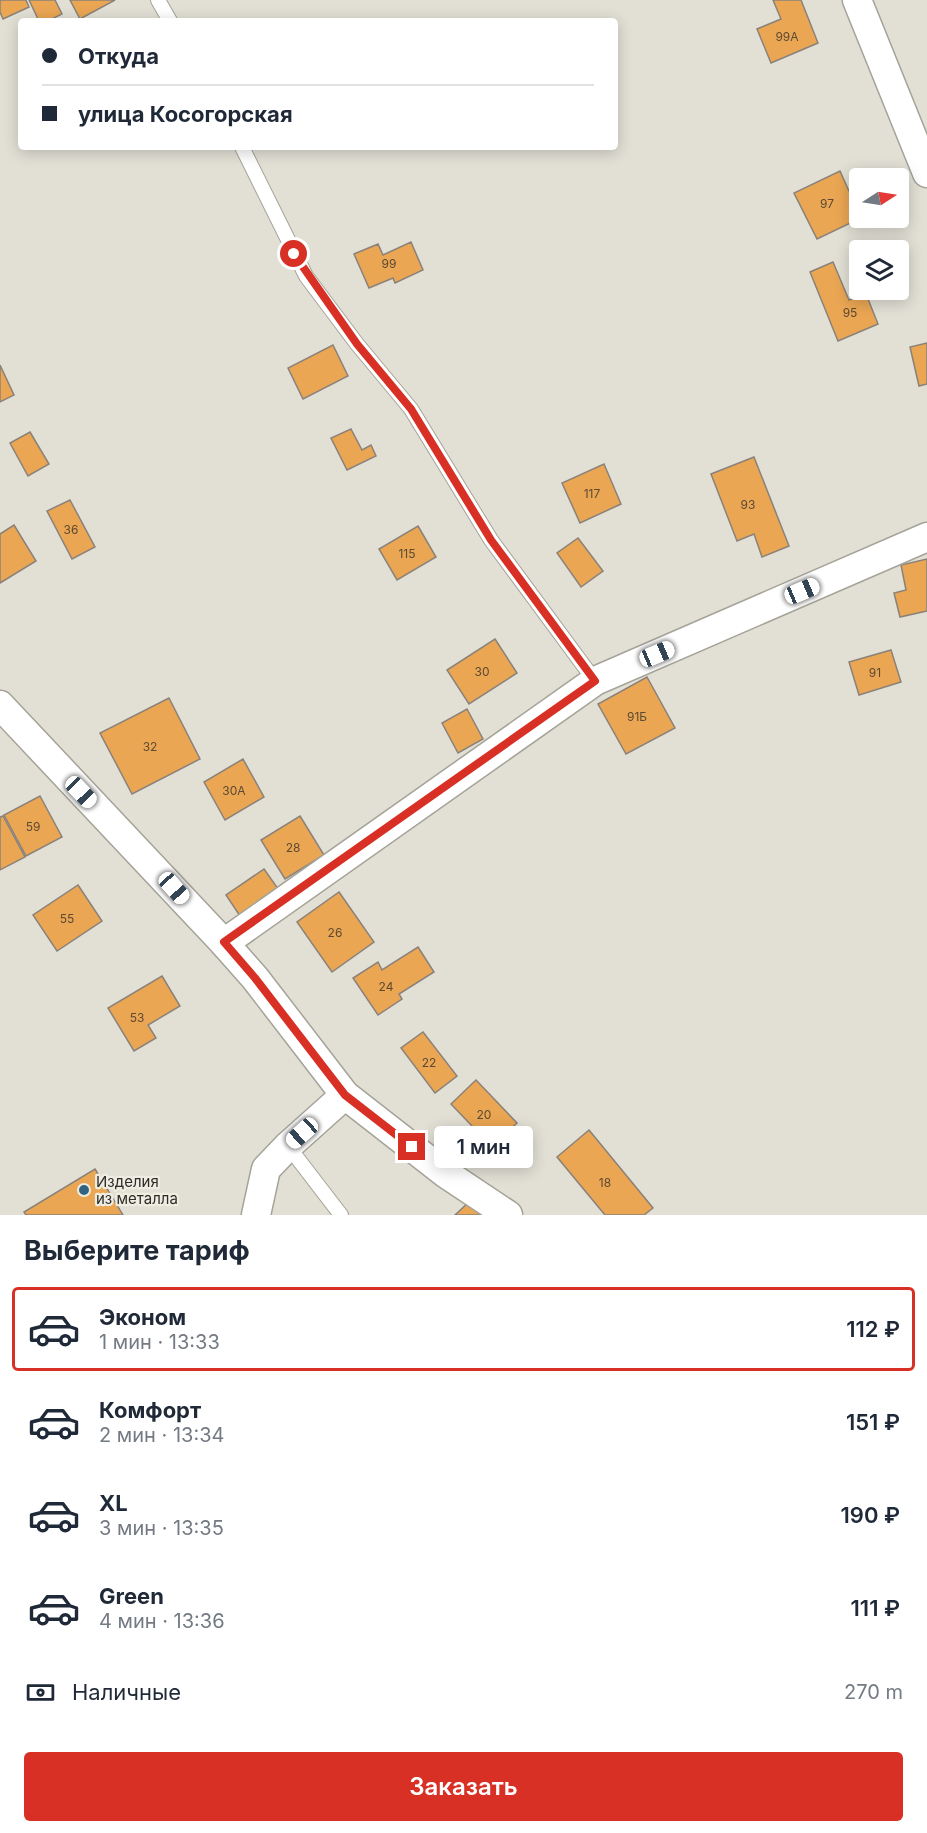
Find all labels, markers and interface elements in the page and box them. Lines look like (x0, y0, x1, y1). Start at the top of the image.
house number: 99А (775, 29, 799, 44)
text: Откуда (78, 43, 159, 69)
text: улица Косогорская (78, 101, 293, 127)
north arrow (849, 168, 909, 228)
map controls (849, 168, 909, 300)
house number: 97 (820, 196, 834, 211)
route start (280, 240, 307, 267)
button: layers (849, 240, 909, 300)
house number: 99 (382, 256, 396, 271)
house number: 95 (843, 305, 857, 320)
house number: 117 (584, 486, 600, 501)
house number: 93 (741, 497, 755, 512)
house number: 36 (64, 522, 78, 537)
house number: 115 (398, 546, 416, 561)
car (782, 576, 822, 606)
car (637, 639, 677, 669)
house number: 30 (475, 664, 489, 679)
house number: 91 (869, 665, 881, 680)
house number: 91Б (627, 709, 647, 724)
house number: 32 (143, 739, 157, 754)
car (62, 773, 100, 811)
house number: 30А (222, 783, 246, 798)
house number: 59 (26, 819, 40, 834)
house number: 28 (286, 840, 300, 855)
car (155, 869, 193, 907)
house number: 55 (60, 911, 74, 926)
house number: 26 (328, 925, 342, 940)
house number: 24 (379, 979, 394, 994)
house number: 53 (130, 1010, 144, 1025)
house number: 22 (422, 1055, 436, 1070)
house number: 20 (477, 1107, 491, 1122)
car (283, 1114, 321, 1152)
callout: 1 мин (433, 1126, 532, 1168)
route end (398, 1133, 425, 1160)
text: 1 мин (457, 1135, 510, 1159)
place label: Изделия из металла (96, 1172, 178, 1208)
house number: 18 (599, 1175, 611, 1190)
marker: Изделия из металла (77, 1183, 91, 1197)
text: Выберите тариф (24, 1234, 250, 1267)
icon: car (27, 1302, 81, 1356)
text: Эконом (99, 1304, 186, 1330)
text: 112 ₽ (846, 1316, 900, 1342)
text: 1 мин · 13:33 (99, 1330, 220, 1354)
icon: car (27, 1395, 81, 1449)
text: Комфорт (99, 1397, 201, 1423)
text: 151 ₽ (846, 1409, 900, 1435)
text: 2 мин · 13:34 (99, 1423, 224, 1447)
icon: car (27, 1488, 81, 1542)
text: XL (99, 1490, 128, 1516)
text: 190 ₽ (841, 1502, 900, 1528)
text: 3 мин · 13:35 (99, 1516, 224, 1540)
icon: car (27, 1581, 81, 1635)
text: Green (99, 1583, 164, 1609)
text: 111 ₽ (851, 1595, 900, 1621)
text: 4 мин · 13:36 (99, 1609, 225, 1633)
icon: cash (24, 1676, 57, 1709)
text: Наличные (72, 1679, 181, 1705)
text: 270 m (844, 1680, 903, 1704)
button: Заказать (24, 1752, 903, 1821)

